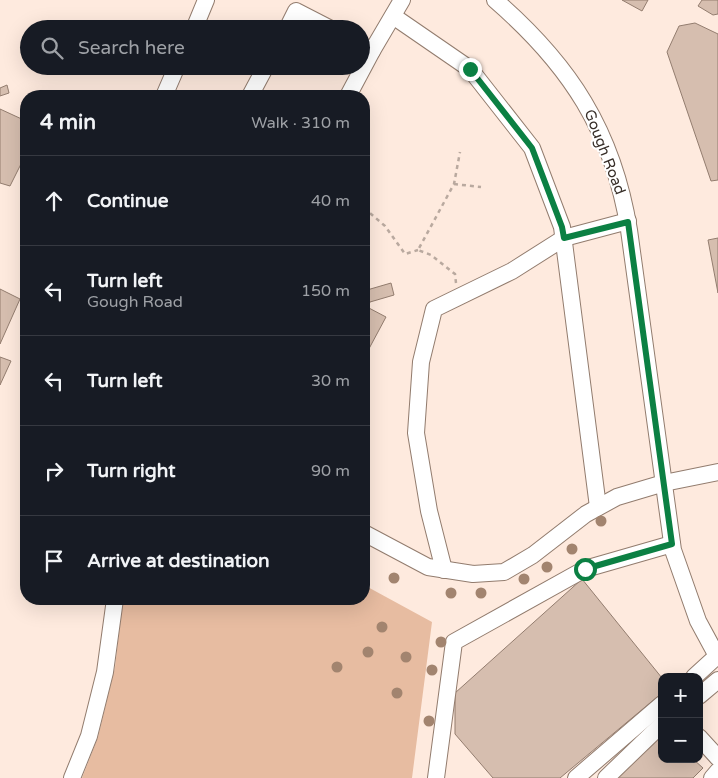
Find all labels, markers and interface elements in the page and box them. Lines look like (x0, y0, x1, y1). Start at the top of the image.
search box (20, 20, 370, 75)
icon: search (38, 34, 66, 62)
text: Search here (78, 37, 185, 59)
route end (459, 58, 482, 81)
street label: Gough Road (581, 107, 629, 197)
text: 4 min (40, 110, 96, 135)
text: Walk · 310 m (251, 113, 350, 133)
icon: ahead (40, 187, 68, 215)
text: Continue (87, 190, 169, 212)
text: 40 m (311, 191, 350, 211)
text: Turn left (87, 270, 163, 292)
icon: left (40, 277, 68, 305)
text: 150 m (301, 281, 350, 301)
text: Gough Road (87, 292, 183, 312)
icon: left (40, 367, 68, 395)
text: Turn left (87, 370, 163, 392)
text: 30 m (311, 371, 350, 391)
icon: right (40, 457, 68, 485)
text: Turn right (87, 460, 175, 482)
text: 90 m (311, 461, 350, 481)
icon: arrive (40, 547, 68, 575)
text: Arrive at destination (87, 550, 270, 572)
route start (574, 558, 597, 581)
map controls (658, 673, 703, 763)
button: + (658, 673, 703, 718)
button: − (658, 718, 703, 763)

